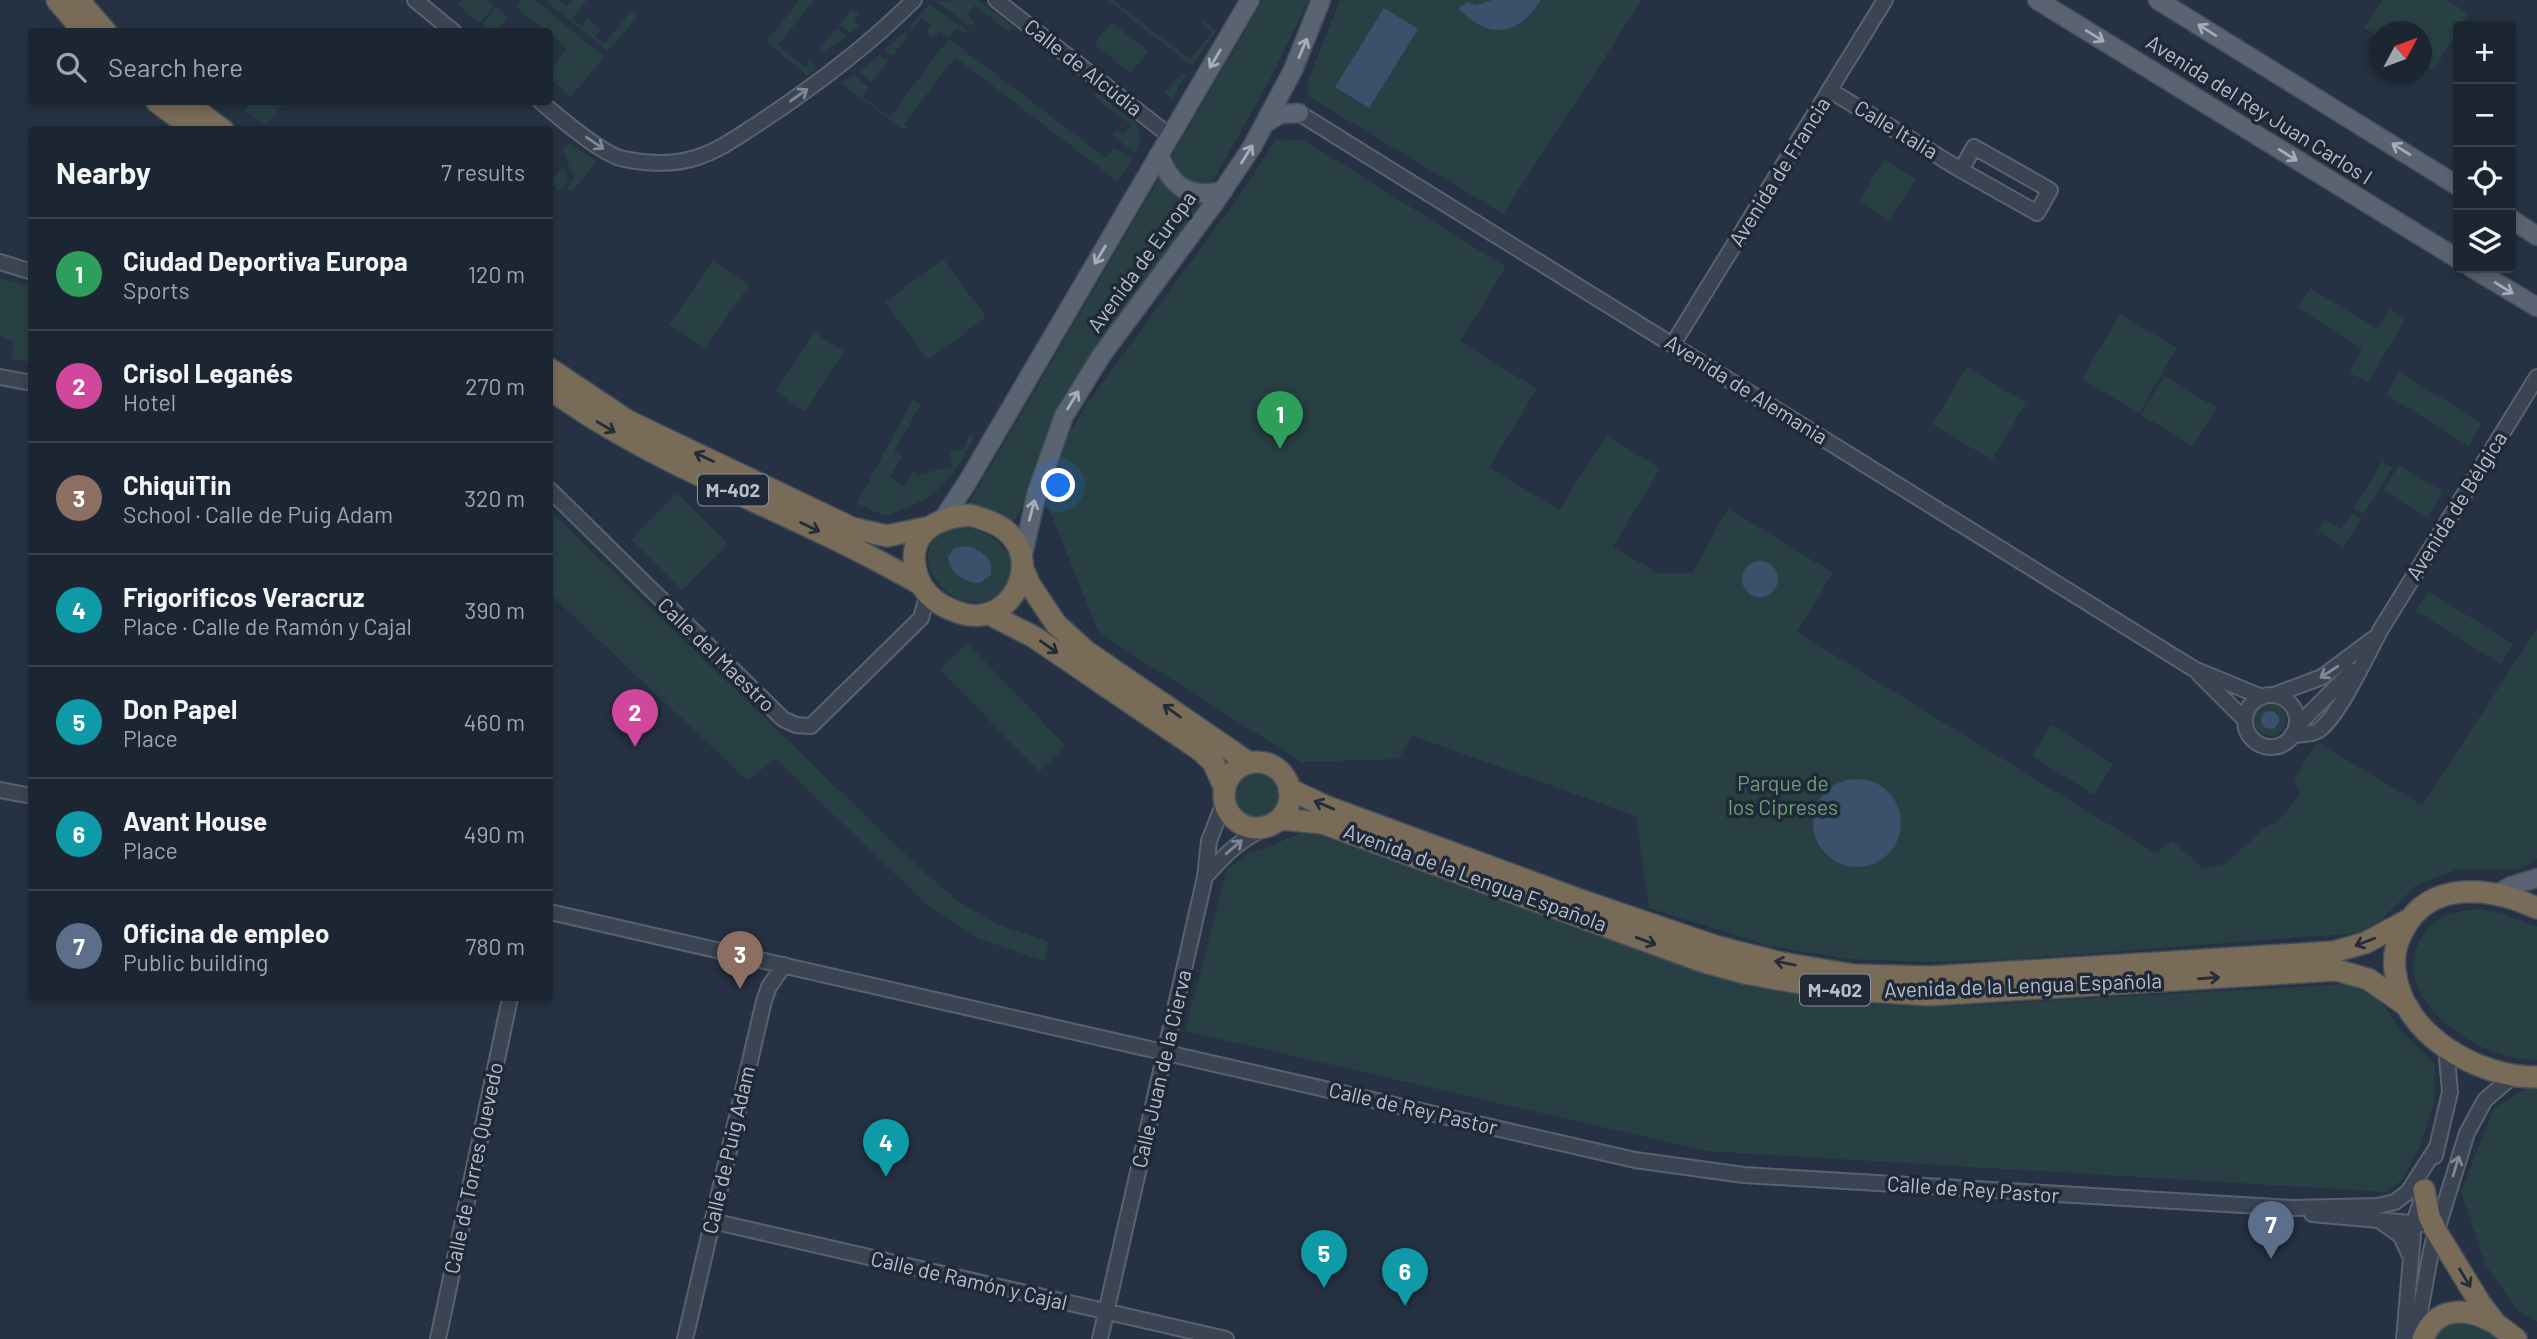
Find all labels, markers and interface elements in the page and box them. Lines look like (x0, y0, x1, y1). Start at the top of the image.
street label: Calle de Alcúdia (1020, 13, 1148, 121)
north arrow (2369, 21, 2432, 84)
map controls (2453, 21, 2516, 273)
button: + (2453, 21, 2516, 84)
one-way arrow (2197, 23, 2217, 37)
search box (28, 28, 553, 105)
one-way arrow (2084, 29, 2104, 43)
street label: Avenida del Rey Juan Carlos I (2142, 29, 2377, 189)
one-way arrow (1297, 38, 1310, 60)
icon: search (52, 48, 90, 86)
one-way arrow (1208, 48, 1222, 68)
text: Search here (108, 51, 243, 82)
button: − (2453, 84, 2516, 147)
one-way arrow (789, 88, 808, 102)
street label: Avenida de Francia (1723, 92, 1835, 250)
street label: Calle Italia (1850, 94, 1943, 163)
one-way arrow (585, 136, 604, 150)
one-way arrow (2391, 142, 2411, 156)
one-way arrow (1241, 145, 1255, 165)
button: locate (2453, 147, 2516, 210)
one-way arrow (2278, 149, 2298, 163)
text: Nearby (56, 154, 151, 190)
text: 7 results (441, 158, 525, 186)
street label: Avenida de Europa (1081, 186, 1200, 336)
button: layers (2453, 210, 2516, 273)
one-way arrow (1093, 244, 1107, 264)
text: Ciudad Deportiva Europa (123, 245, 408, 276)
text: 1 (75, 260, 83, 288)
text: 120 m (468, 260, 525, 288)
text: Sports (123, 276, 190, 304)
one-way arrow (2494, 281, 2514, 295)
street label: Avenida de Alemania (1661, 329, 1833, 449)
text: Crisol Leganés (123, 357, 293, 388)
text: 2 (73, 372, 85, 400)
text: 270 m (465, 372, 525, 400)
text: Hotel (123, 388, 176, 416)
one-way arrow (1067, 390, 1081, 410)
pin: 1 (1257, 391, 1303, 449)
one-way arrow (596, 420, 615, 435)
street label: Avenida de Bélgica (2400, 426, 2511, 584)
one-way arrow (693, 450, 714, 463)
your location (1041, 468, 1075, 502)
text: ChiquiTin (123, 469, 231, 500)
road number: M-402 (698, 475, 768, 505)
text: 3 (73, 484, 85, 512)
text: 320 m (464, 484, 525, 512)
one-way arrow (1026, 499, 1039, 522)
text: School · Calle de Puig Adam (123, 500, 393, 528)
one-way arrow (799, 521, 820, 534)
text: Frigorificos Veracruz (123, 581, 364, 612)
street label: Calle del Maestro (653, 592, 781, 716)
text: 4 (72, 596, 86, 624)
text: 390 m (465, 596, 525, 624)
text: Place · Calle de Ramón y Cajal (123, 612, 412, 640)
one-way arrow (1038, 640, 1058, 654)
one-way arrow (2320, 665, 2339, 679)
pin: 2 (612, 689, 658, 747)
text: Don Papel (123, 693, 237, 724)
one-way arrow (1163, 704, 1182, 718)
text: 5 (73, 708, 85, 736)
text: 460 m (464, 708, 525, 736)
text: Place (123, 724, 178, 752)
park label: Parque de los Cipreses (1728, 770, 1838, 819)
one-way arrow (1314, 798, 1336, 811)
text: Avant House (123, 805, 267, 836)
street label: Avenida de la Lengua Española (1341, 817, 1610, 936)
text: 6 (73, 820, 85, 848)
text: 490 m (464, 820, 525, 848)
text: Place (123, 836, 178, 864)
one-way arrow (1224, 839, 1242, 855)
text: Oficina de empleo (123, 917, 329, 948)
pin: 3 (717, 931, 763, 989)
text: 7 (73, 932, 85, 960)
text: 780 m (466, 932, 525, 960)
one-way arrow (1634, 936, 1656, 948)
one-way arrow (2355, 936, 2377, 949)
text: Public building (123, 948, 268, 976)
one-way arrow (1774, 956, 1797, 969)
street label: Calle Juan de la Cierva (1126, 967, 1196, 1170)
street label: Avenida de la Lengua Española (1884, 967, 2162, 1002)
one-way arrow (2197, 971, 2220, 984)
road number: M-402 (1800, 974, 1870, 1006)
street label: Calle de Torres Quevedo (438, 1060, 507, 1276)
street label: Calle de Puig Adam (696, 1063, 759, 1236)
street label: Calle de Rey Pastor (1327, 1076, 1500, 1139)
pin: 4 (863, 1119, 909, 1177)
one-way arrow (2451, 1156, 2464, 1178)
street label: Calle de Rey Pastor (1886, 1170, 2060, 1207)
pin: 7 (2248, 1201, 2294, 1259)
pin: 5 (1301, 1230, 1347, 1288)
street label: Calle de Ramón y Cajal (869, 1245, 1070, 1314)
pin: 6 (1382, 1248, 1428, 1306)
one-way arrow (2458, 1267, 2472, 1287)

